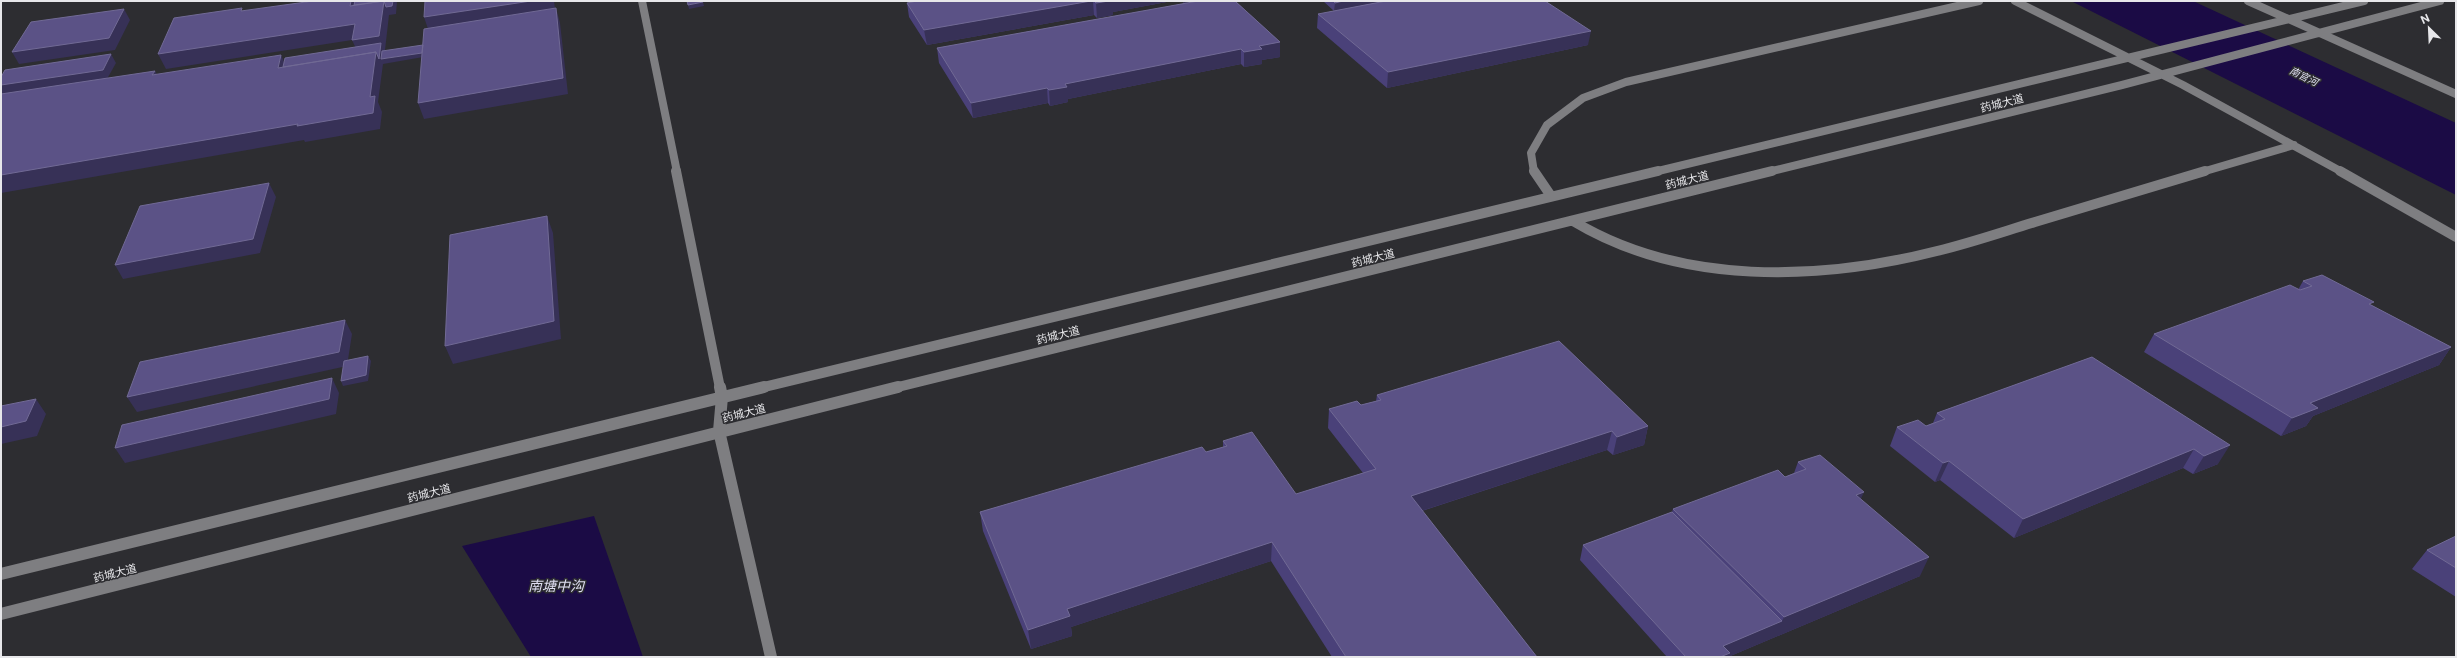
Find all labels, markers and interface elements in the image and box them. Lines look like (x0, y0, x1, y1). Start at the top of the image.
north arrow (2409, 8, 2449, 48)
text: N (2419, 12, 2431, 26)
water label: 南官河 (2288, 64, 2322, 89)
street label: 药城大道 (1979, 92, 2025, 114)
street label: 药城大道 (1664, 169, 1710, 191)
street label: 药城大道 (1350, 247, 1396, 269)
street label: 药城大道 (1035, 324, 1081, 346)
street label: 药城大道 (721, 402, 767, 424)
street label: 药城大道 (406, 482, 452, 504)
street label: 药城大道 (92, 562, 138, 584)
water label: 南塘中沟 (528, 578, 586, 594)

